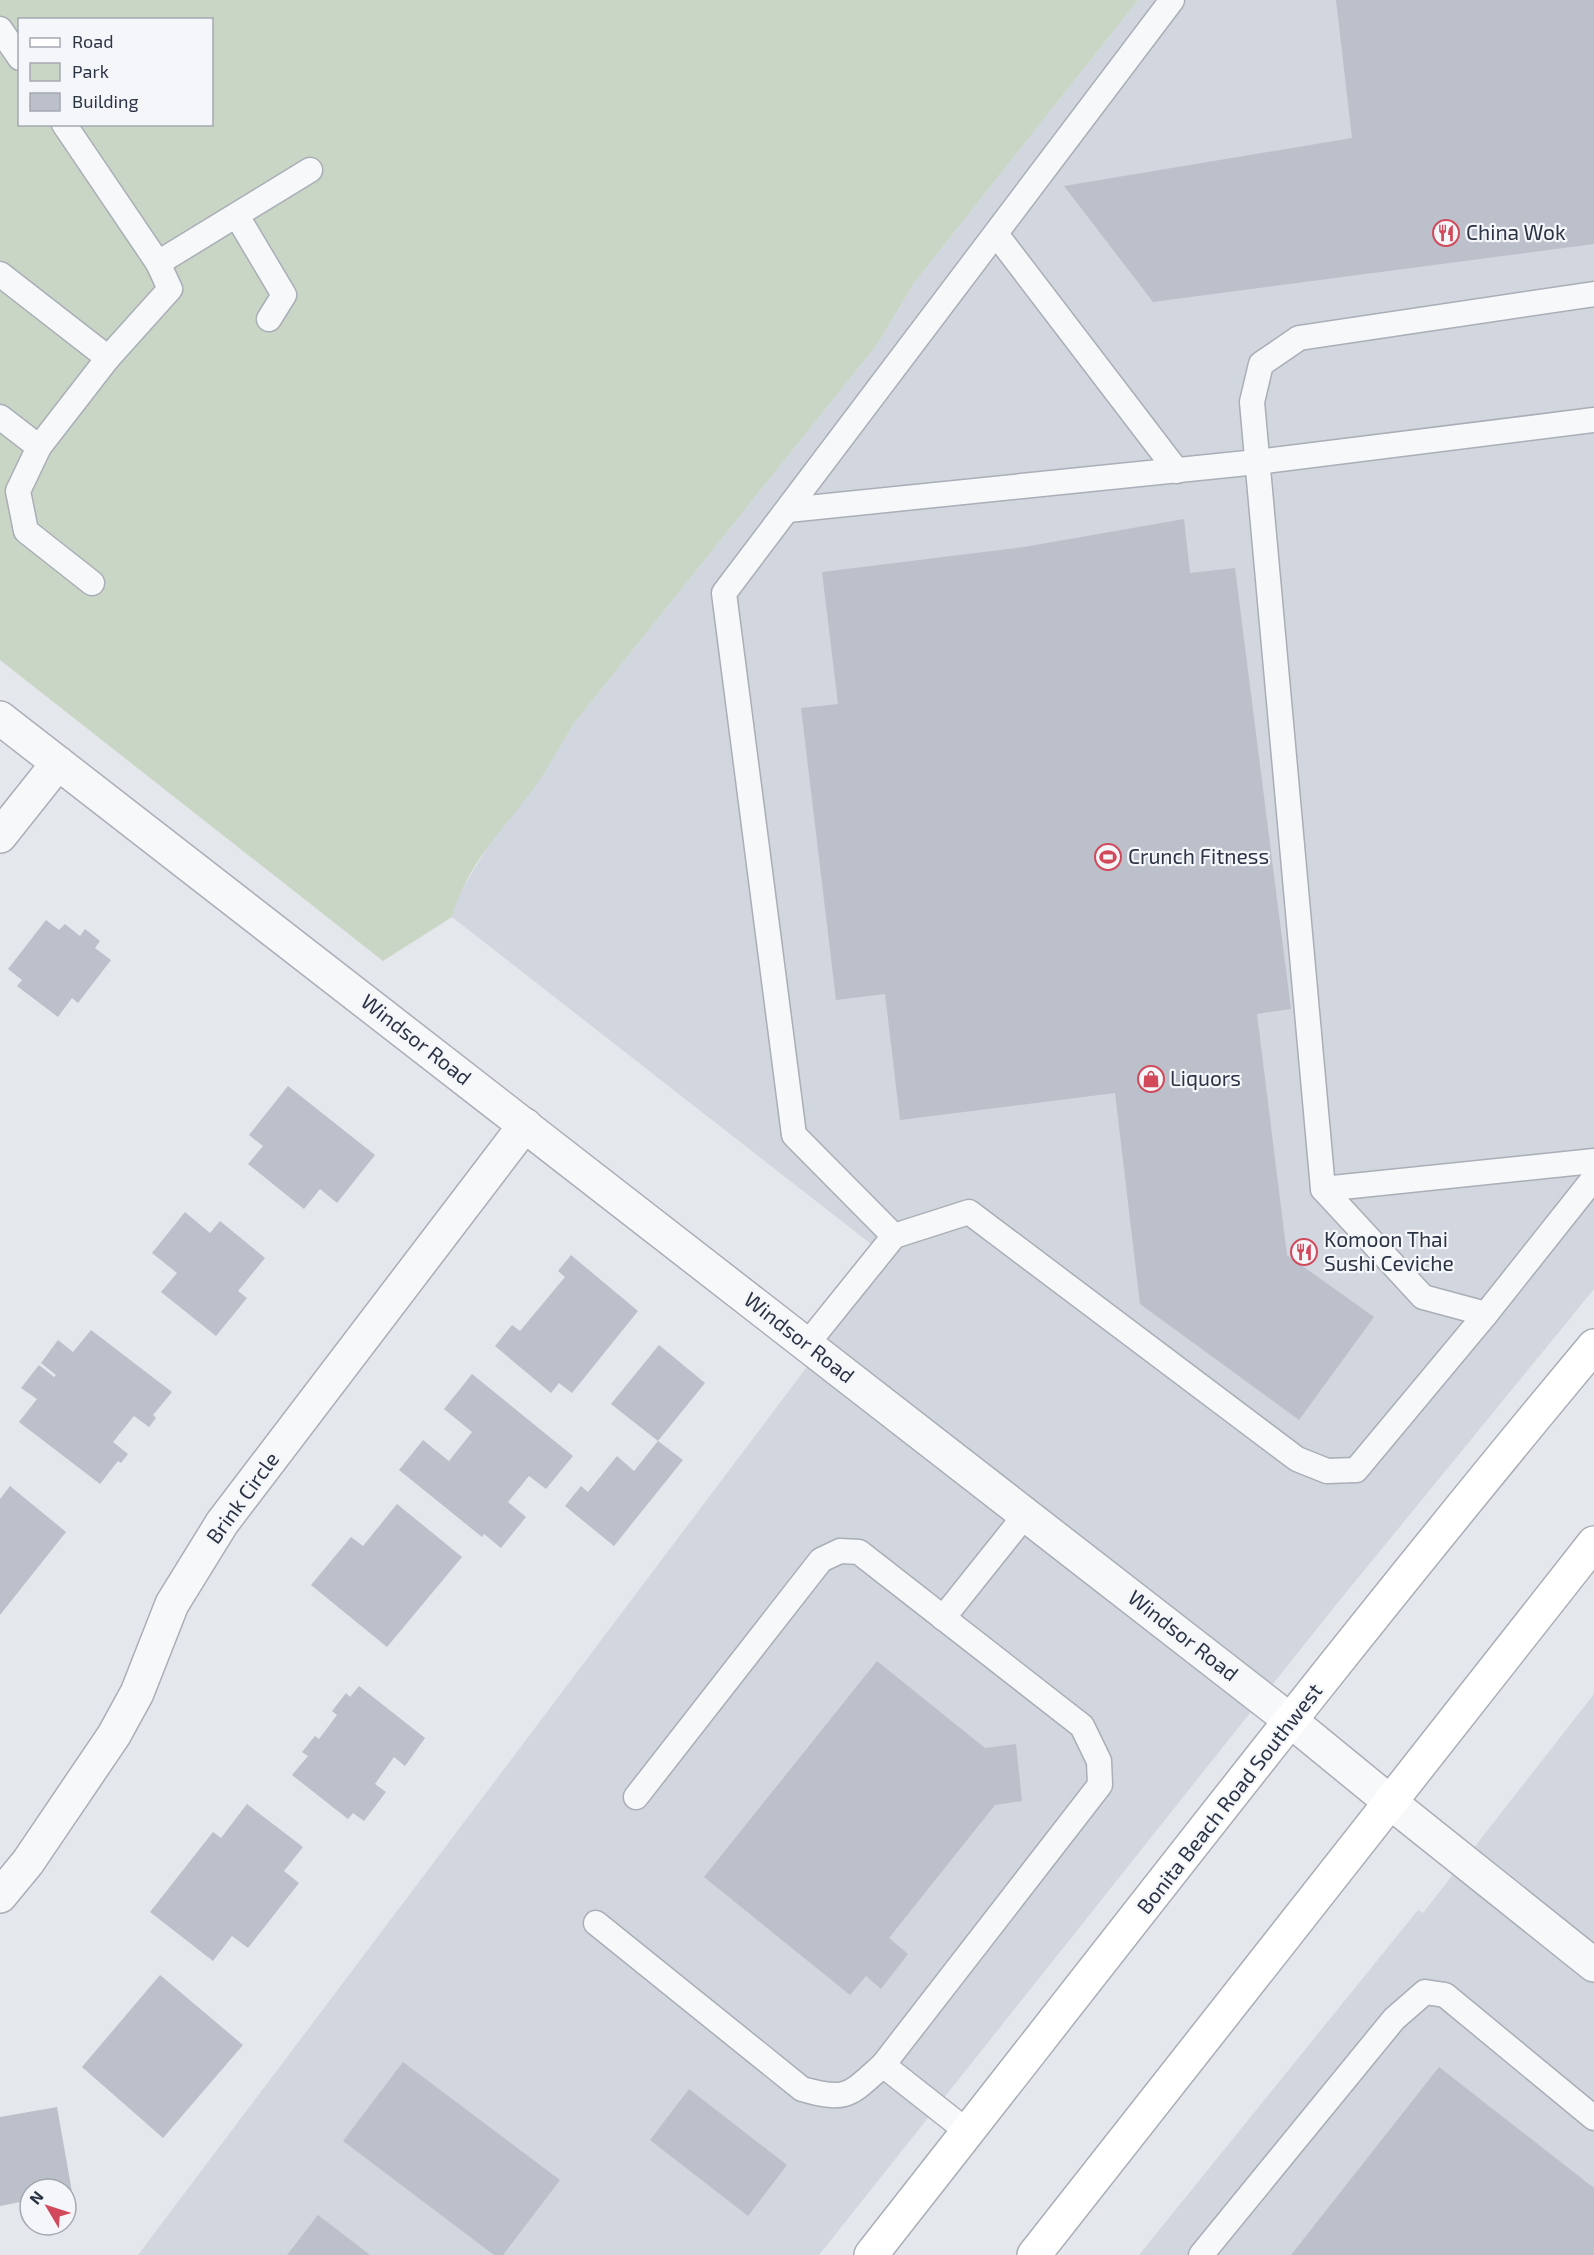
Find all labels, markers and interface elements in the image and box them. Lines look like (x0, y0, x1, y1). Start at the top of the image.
legend (18, 18, 213, 126)
text: Road (72, 30, 113, 52)
text: Park (72, 60, 109, 82)
text: Building (72, 90, 139, 112)
restaurant icon: China Wok (1431, 218, 1461, 248)
place label: China Wok (1466, 219, 1566, 244)
sports icon: Crunch Fitness (1093, 842, 1123, 872)
place label: Crunch Fitness (1128, 843, 1269, 868)
street label: Windsor Road (357, 988, 477, 1090)
shop icon: Liquors (1136, 1064, 1166, 1094)
place label: Liquors (1170, 1065, 1241, 1090)
place label: Komoon Thai Sushi Ceviche (1324, 1226, 1454, 1275)
restaurant icon: Komoon Thai Sushi Ceviche (1289, 1237, 1319, 1267)
street label: Windsor Road (740, 1286, 860, 1388)
street label: Brink Circle (200, 1446, 283, 1548)
street label: Windsor Road (1124, 1584, 1244, 1686)
street label: Bonita Beach Road Southwest (1131, 1678, 1327, 1918)
north arrow (18, 2177, 78, 2237)
text: N (25, 2187, 47, 2208)

